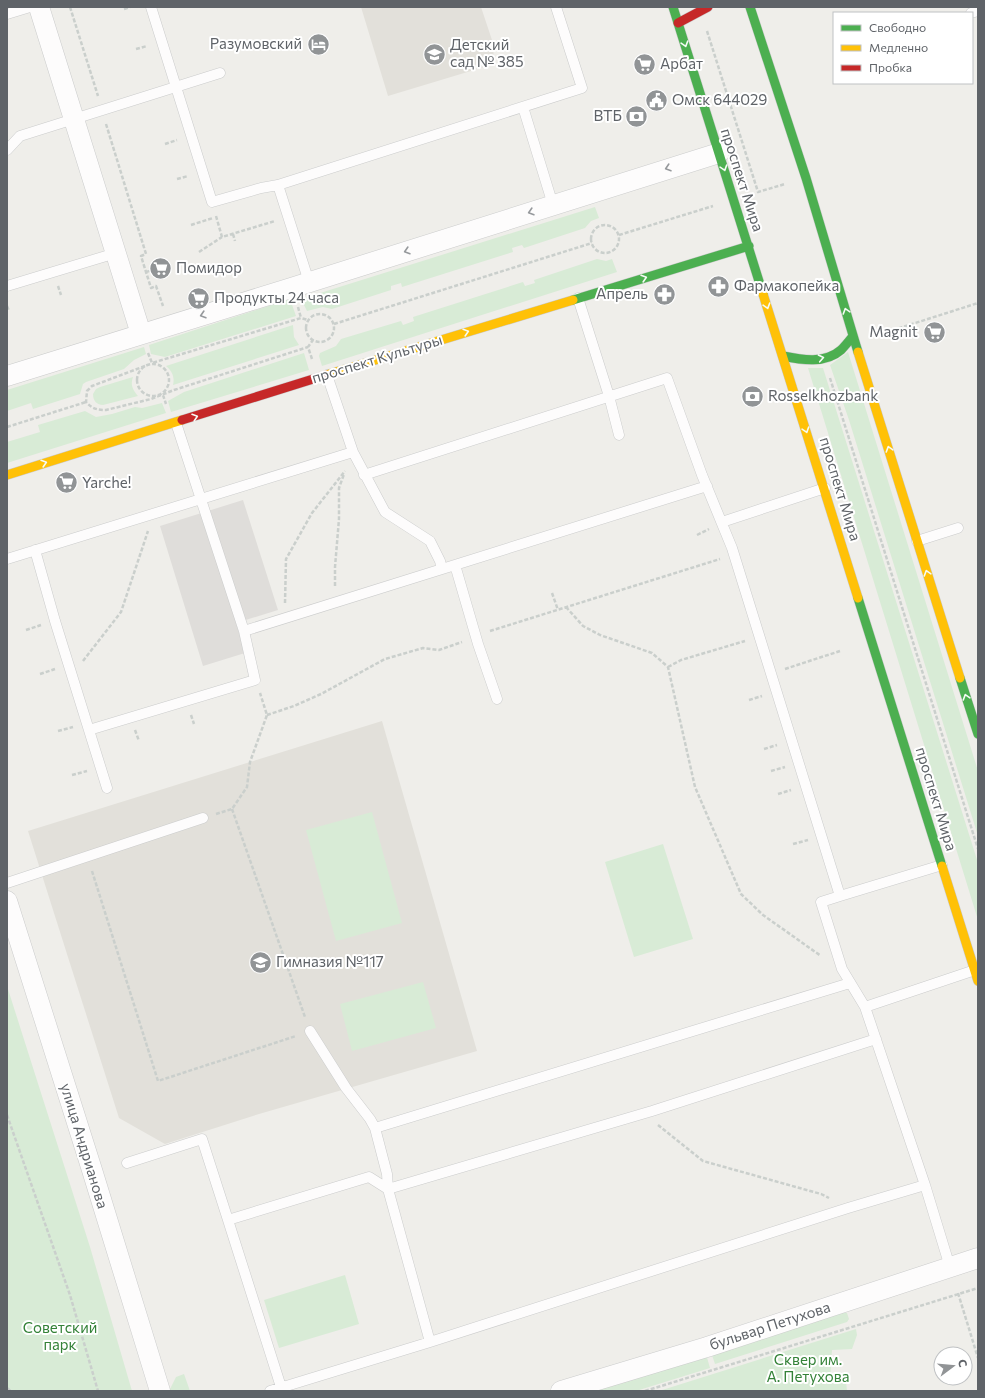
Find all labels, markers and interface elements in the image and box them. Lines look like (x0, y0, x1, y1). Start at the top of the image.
legend (833, 12, 973, 84)
text: Свободно (869, 20, 926, 34)
hotel icon: Разумовский (305, 31, 331, 57)
place label: Разумовский (210, 34, 302, 52)
place label: Детский сад № 385 (450, 35, 524, 70)
text: Медленно (869, 40, 928, 54)
school or university icon: Детский сад № 385 (421, 41, 447, 67)
one-way arrow (680, 41, 689, 48)
supermarket icon: Арбат (632, 51, 658, 77)
place label: Арбат (660, 54, 703, 72)
text: Пробка (869, 60, 912, 74)
public building icon: Омск 644029 (643, 87, 669, 113)
place label: Омск 644029 (672, 90, 767, 108)
bank icon: ВТБ (624, 103, 650, 129)
place label: ВТБ (593, 106, 622, 124)
street label: проспект Мира (718, 126, 768, 234)
one-way arrow (665, 164, 672, 172)
one-way arrow (719, 165, 728, 172)
one-way arrow (528, 207, 535, 216)
one-way arrow (404, 246, 411, 255)
supermarket icon: Помидор (147, 255, 173, 281)
place label: Помидор (176, 258, 242, 276)
pharmacy icon: Фармакопейка (706, 273, 732, 299)
one-way arrow (640, 274, 647, 283)
place label: Фармакопейка (734, 276, 839, 294)
pharmacy icon: Апрель (651, 281, 677, 307)
place label: Апрель (596, 284, 648, 302)
supermarket icon: Продукты 24 часа (186, 285, 212, 311)
place label: Продукты 24 часа (214, 288, 339, 306)
one-way arrow (762, 302, 771, 309)
one-way arrow (842, 308, 851, 315)
one-way arrow (199, 310, 206, 319)
supermarket icon: Magnit (921, 319, 947, 345)
place label: Magnit (869, 322, 918, 340)
one-way arrow (463, 328, 470, 337)
street label: проспект Культуры (309, 330, 444, 386)
one-way arrow (818, 354, 824, 363)
bank icon: Rosselkhozbank (740, 383, 766, 409)
place label: Rosselkhozbank (768, 386, 878, 404)
one-way arrow (191, 413, 198, 422)
one-way arrow (801, 426, 810, 433)
street label: проспект Мира (817, 435, 865, 543)
one-way arrow (885, 446, 894, 453)
one-way arrow (41, 460, 48, 468)
supermarket icon: Yarche! (54, 470, 80, 496)
place label: Yarche! (82, 473, 131, 491)
one-way arrow (923, 570, 932, 577)
one-way arrow (962, 694, 971, 701)
street label: проспект Мира (913, 745, 961, 853)
school or university icon: Гимназия №117 (247, 949, 273, 975)
place label: Гимназия №117 (276, 952, 384, 970)
street label: улица Андрианова (57, 1081, 113, 1210)
street label: бульвар Петухова (707, 1297, 832, 1353)
park label: Советский парк (23, 1318, 97, 1353)
north arrow (933, 1346, 973, 1386)
park label: Сквер им. А. Петухова (766, 1350, 850, 1385)
text: С (956, 1358, 971, 1369)

